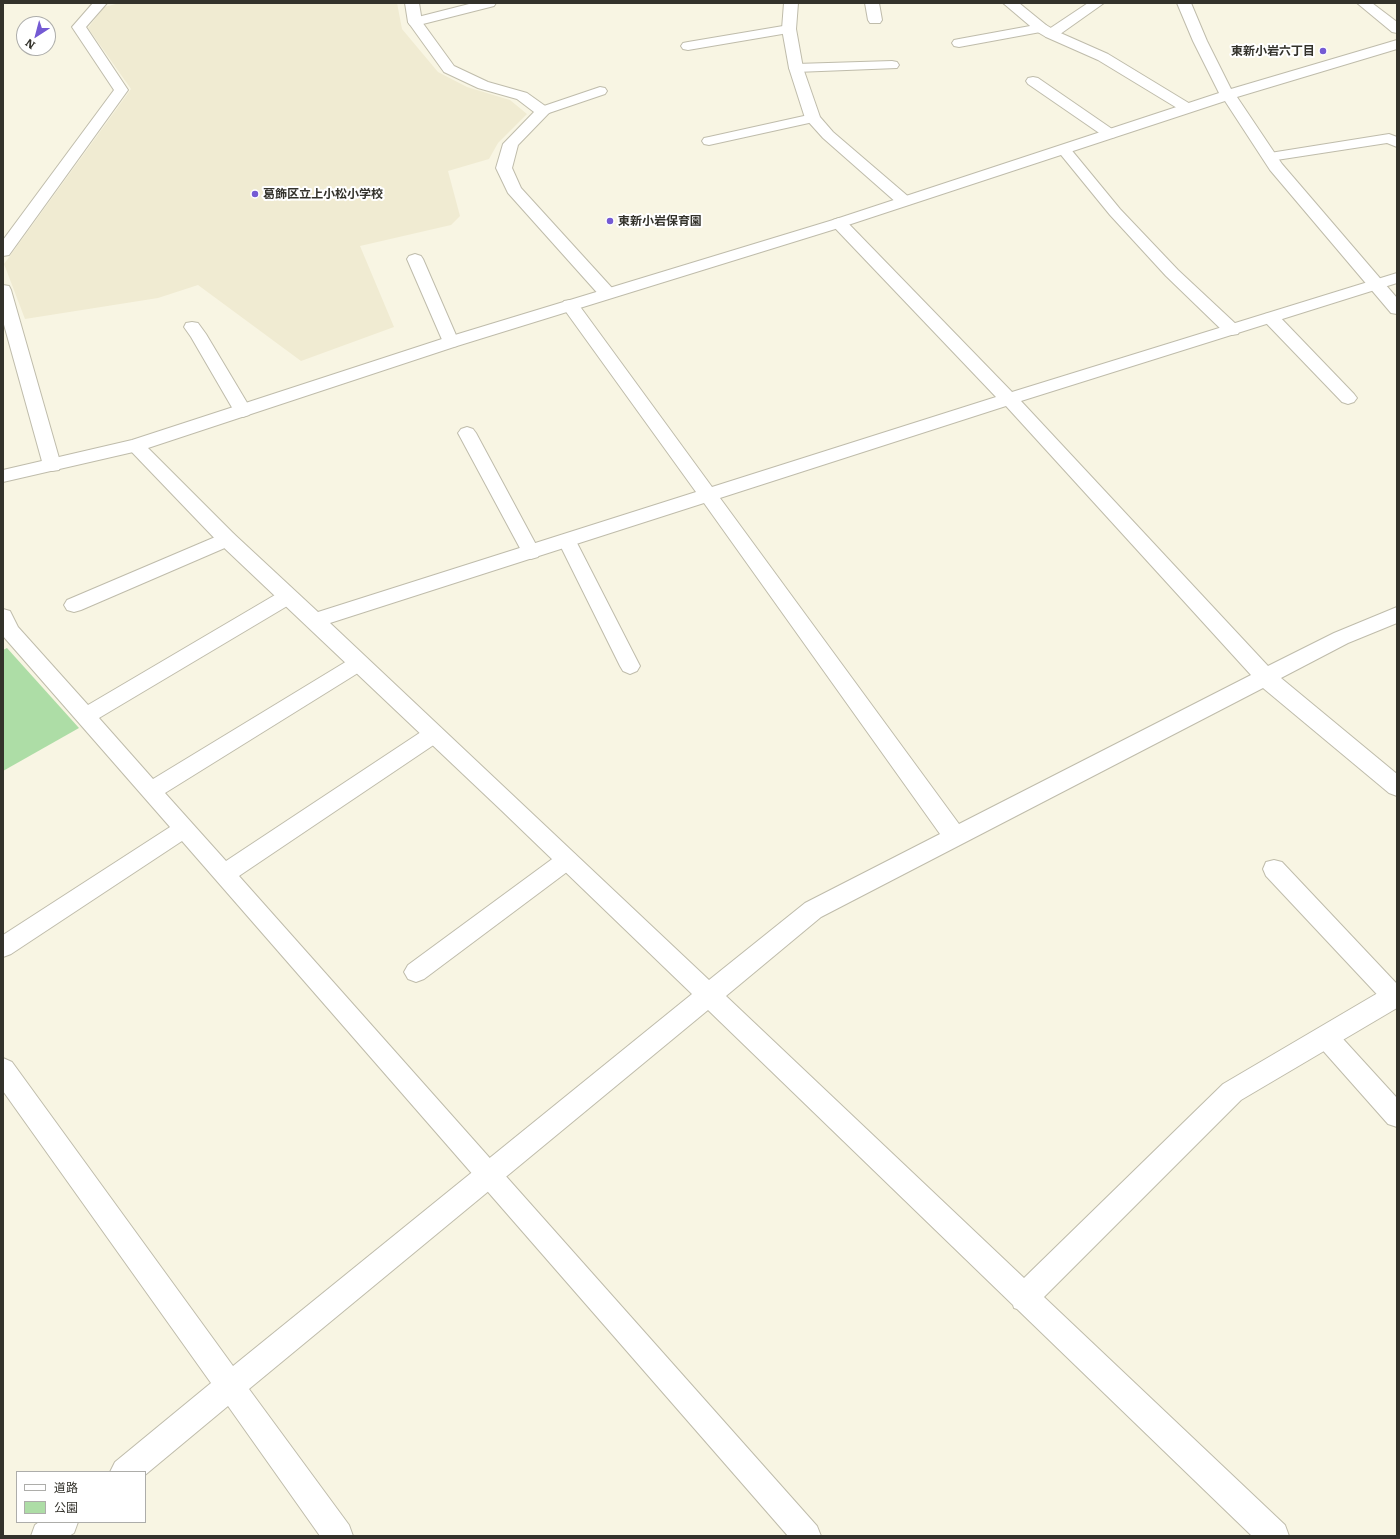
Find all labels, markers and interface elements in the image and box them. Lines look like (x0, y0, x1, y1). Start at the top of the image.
north arrow (16, 16, 56, 56)
text: N (21, 36, 38, 54)
place label: 東新小岩六丁目 (1231, 44, 1315, 58)
marker: 東新小岩六丁目 (1318, 46, 1328, 56)
place label: 葛飾区立上小松小学校 (263, 187, 383, 201)
marker: 葛飾区立上小松小学校 (250, 189, 260, 199)
place label: 東新小岩保育園 (618, 214, 702, 228)
marker: 東新小岩保育園 (605, 216, 615, 226)
legend (16, 1471, 146, 1523)
text: 道路 (54, 1478, 78, 1496)
text: 公園 (54, 1498, 78, 1516)

